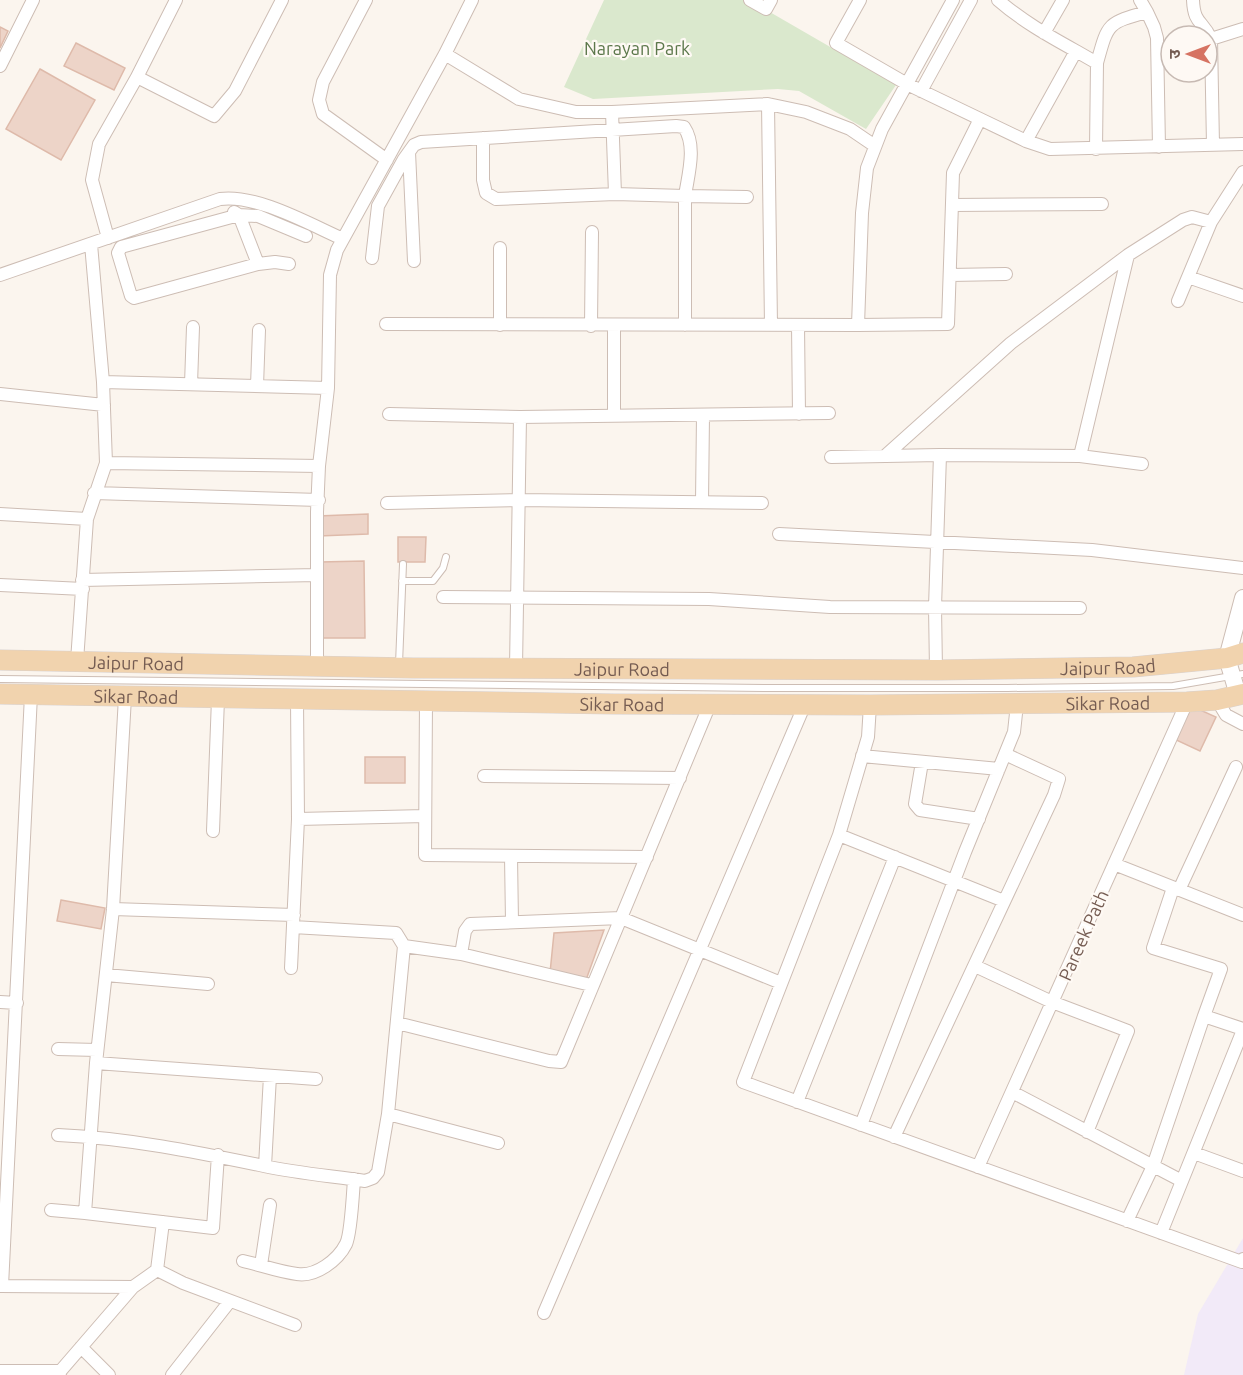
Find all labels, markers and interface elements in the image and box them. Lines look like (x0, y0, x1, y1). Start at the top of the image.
north arrow (1159, 24, 1219, 84)
park label: Narayan Park (584, 38, 690, 58)
text: उ (1165, 49, 1183, 59)
street label: Jaipur Road (88, 652, 184, 674)
street label: Jaipur Road (1060, 655, 1157, 678)
street label: Jaipur Road (574, 659, 670, 679)
street label: Sikar Road (94, 686, 178, 707)
street label: Sikar Road (1066, 692, 1150, 713)
street label: Sikar Road (579, 693, 664, 714)
street label: Pareek Path (1054, 887, 1112, 983)

